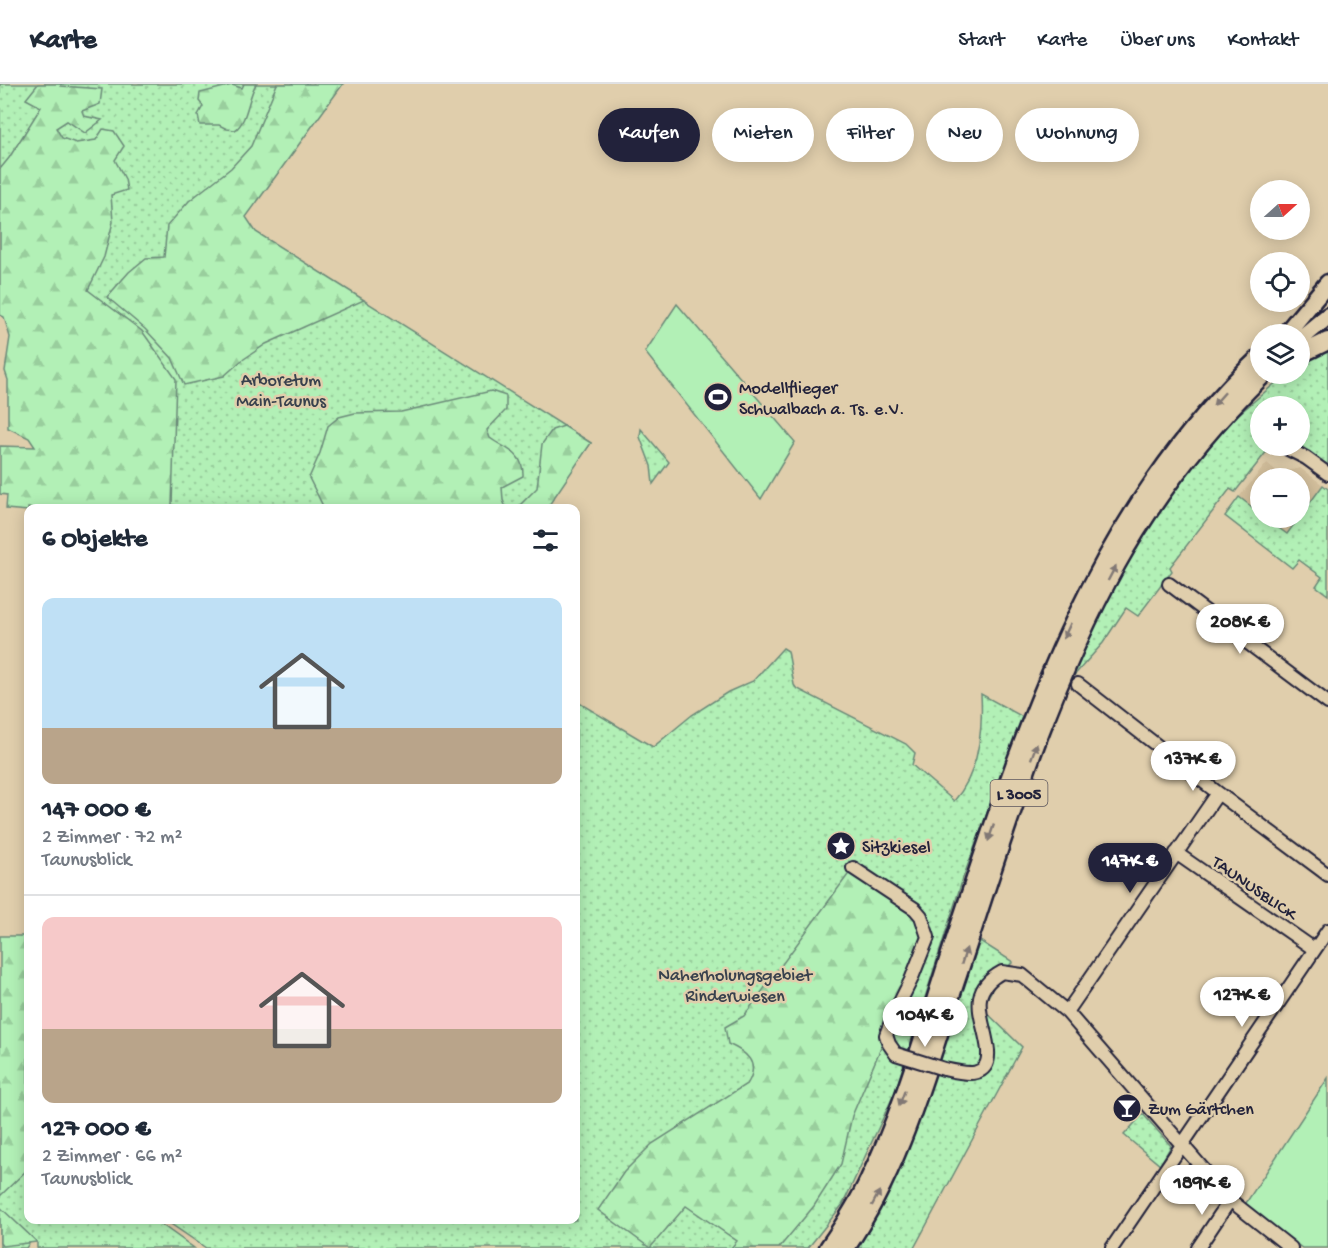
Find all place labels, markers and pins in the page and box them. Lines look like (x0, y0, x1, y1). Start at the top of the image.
place label: Modellflieger Schwalbach a. Ts. e.V. (739, 379, 905, 421)
sports icon: Modellflieger Schwalbach a. Ts. e.V. (702, 381, 734, 413)
pin: 208K € (1191, 604, 1289, 655)
pin: 137K € (1144, 741, 1242, 792)
place icon: Sitzkiesel (825, 830, 857, 862)
place label: Sitzkiesel (862, 838, 931, 859)
pin: 147K € (1081, 843, 1179, 894)
pin: 127K € (1193, 977, 1291, 1028)
pin: 104K € (876, 997, 974, 1048)
bar icon: Zum Gärtchen (1111, 1092, 1143, 1124)
place label: Zum Gärtchen (1148, 1100, 1254, 1121)
pin: 189K € (1153, 1165, 1251, 1216)

